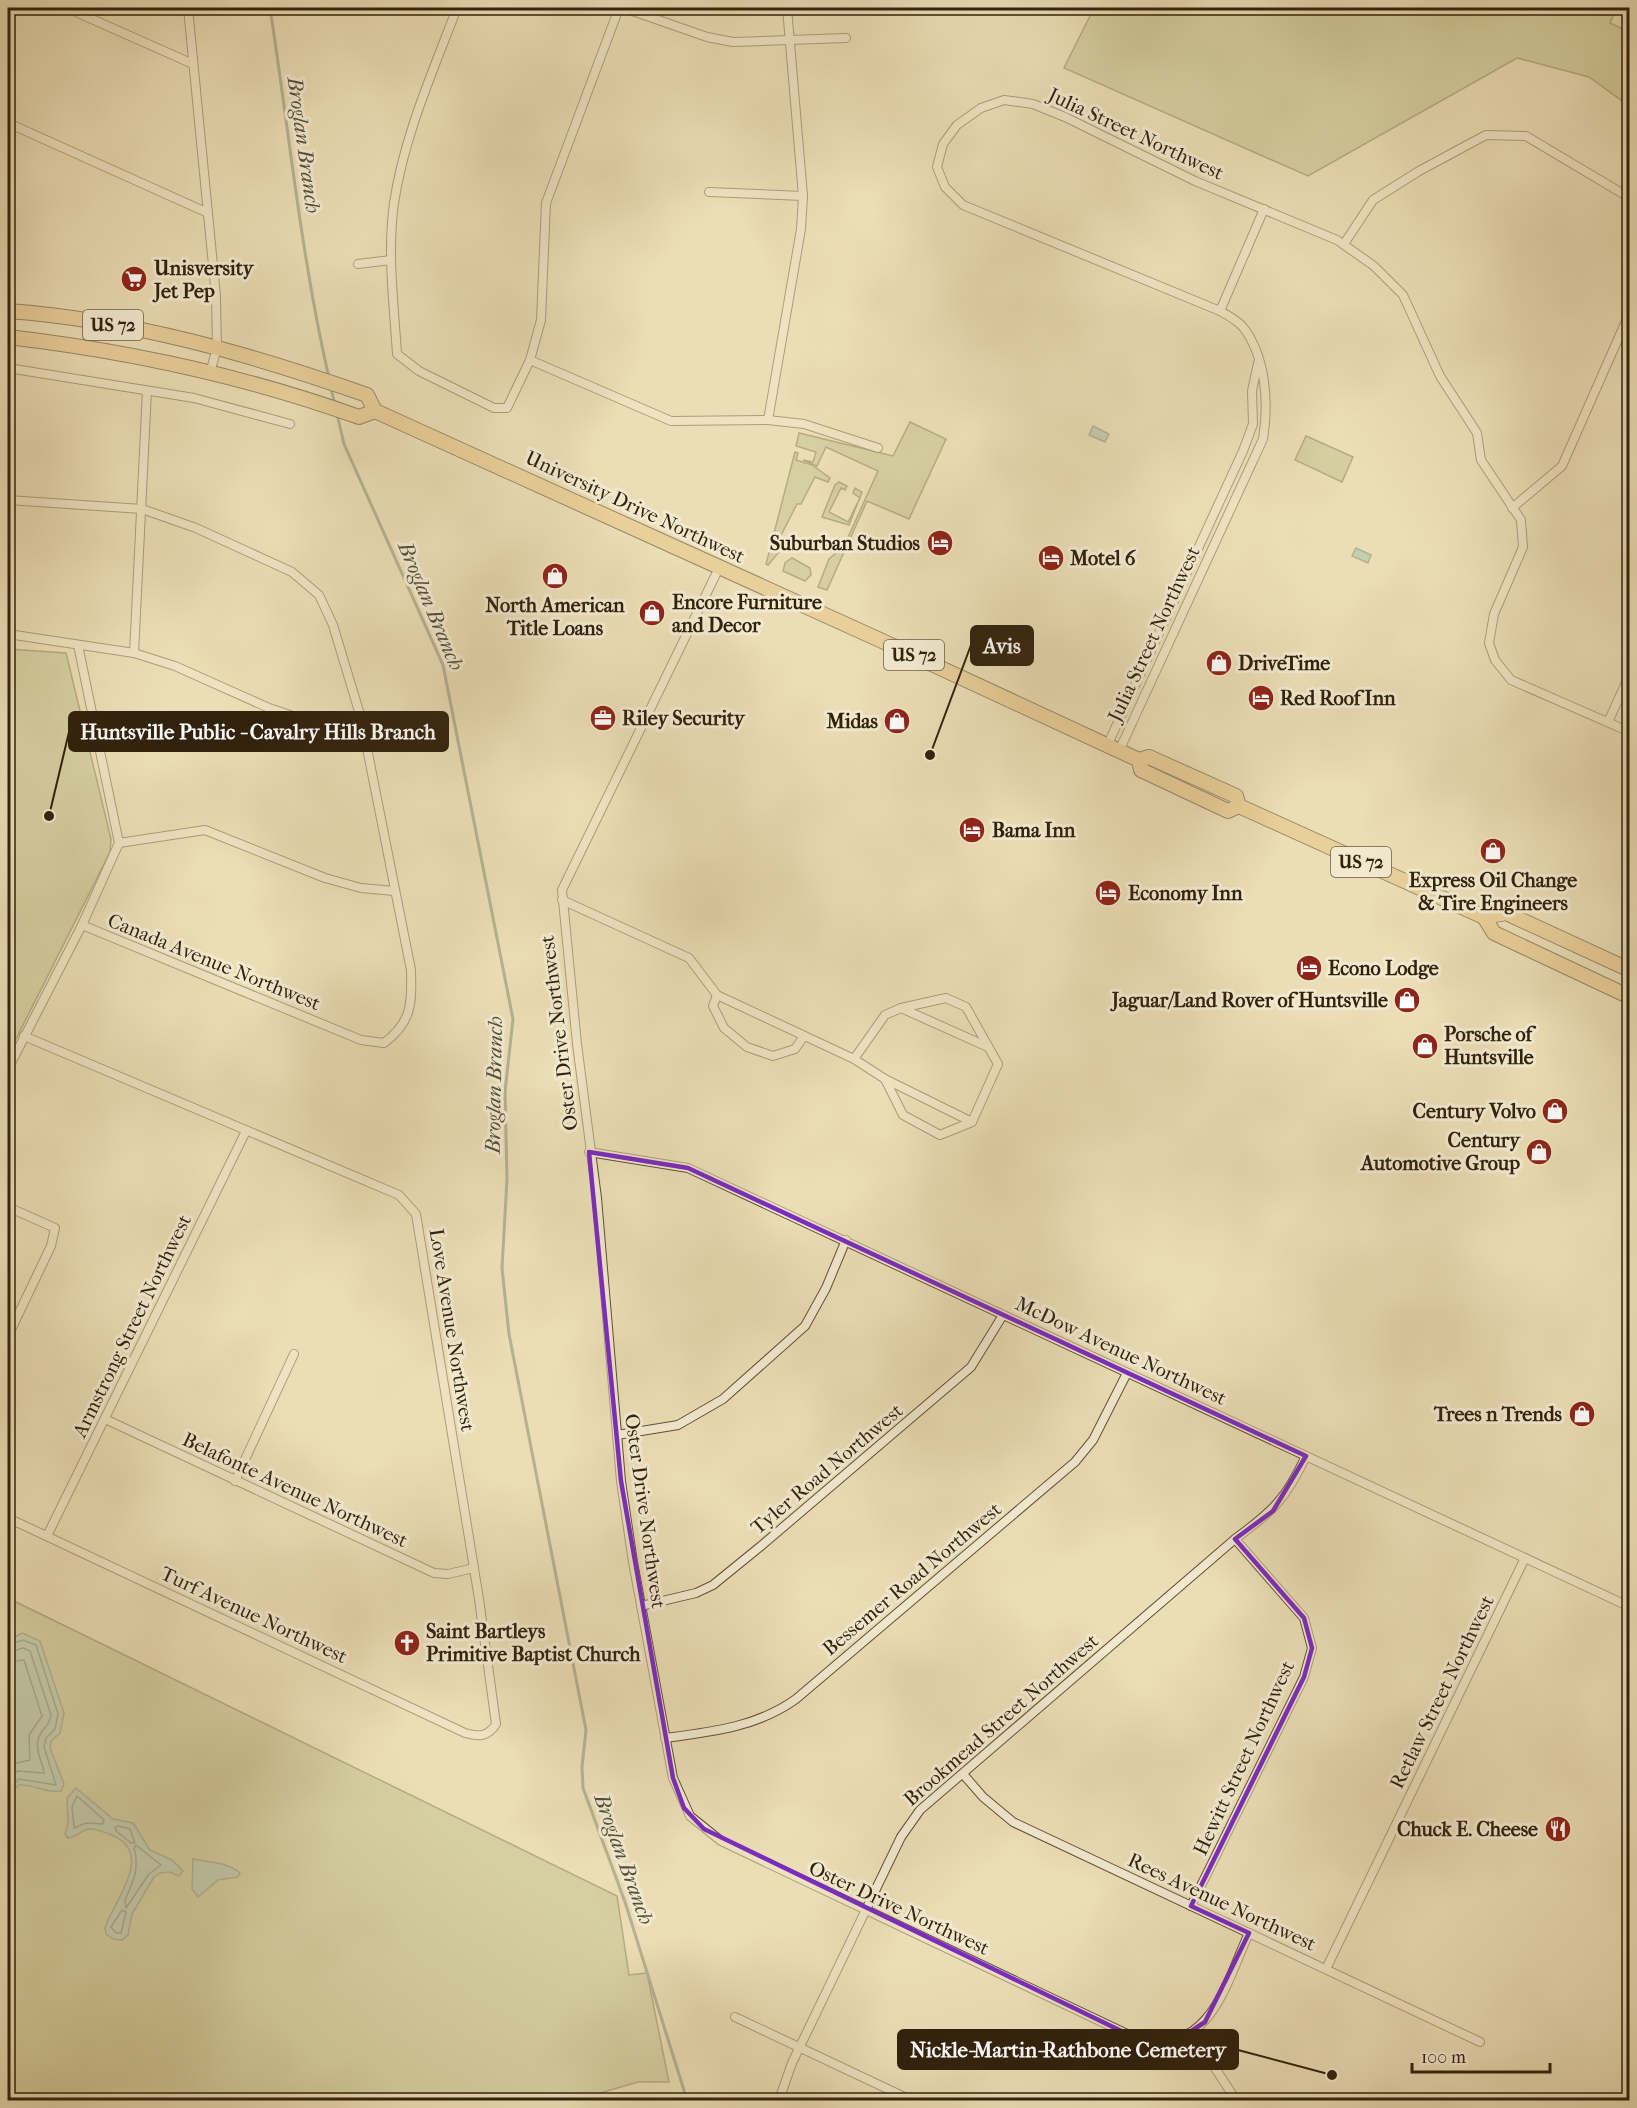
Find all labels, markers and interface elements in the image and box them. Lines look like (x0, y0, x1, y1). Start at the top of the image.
water label: Broglan Branch (282, 74, 325, 215)
street label: Julia Street Northwest (1043, 82, 1227, 185)
place label: Unisversity Jet Pep (152, 257, 255, 303)
supermarket icon: Unisversity Jet Pep (119, 264, 149, 294)
road number: US 72 (83, 310, 143, 340)
street label: University Drive Northwest (522, 446, 748, 568)
hotel icon: Suburban Studios (925, 528, 955, 558)
place label: Suburban Studios (770, 532, 921, 555)
water label: Broglan Branch (393, 537, 469, 674)
hotel icon: Motel 6 (1036, 543, 1066, 573)
street label: Julia Street Northwest (1102, 543, 1205, 727)
place label: Motel 6 (1069, 547, 1137, 570)
shop icon: North American Title Loans (540, 561, 570, 591)
place label: Encore Furniture and Decor (672, 591, 822, 637)
place label: North American Title Loans (485, 594, 625, 640)
shop icon: Encore Furniture and Decor (637, 598, 667, 628)
callout: Avis (971, 626, 1033, 665)
text: Avis (981, 634, 1021, 658)
road number: US 72 (884, 640, 944, 670)
shop icon: DriveTime (1204, 648, 1234, 678)
place label: DriveTime (1238, 652, 1330, 675)
hotel icon: Red Roof Inn (1246, 683, 1276, 713)
place label: Red Roof Inn (1280, 687, 1396, 710)
office icon: Riley Security (588, 703, 618, 733)
shop icon: Midas (882, 706, 912, 736)
place label: Riley Security (622, 707, 746, 730)
place label: Midas (825, 710, 879, 733)
callout: Huntsville Public - Cavalry Hills Branch (69, 712, 448, 751)
text: Huntsville Public - Cavalry Hills Branch (80, 720, 436, 744)
hotel icon: Bama Inn (957, 815, 987, 845)
place label: Bama Inn (992, 819, 1076, 842)
shop icon: Express Oil Change & Tire Engineers (1478, 836, 1508, 866)
road number: US 72 (1331, 847, 1391, 877)
place label: Express Oil Change & Tire Engineers (1409, 869, 1577, 915)
hotel icon: Economy Inn (1093, 878, 1123, 908)
place label: Economy Inn (1128, 882, 1243, 905)
street label: Canada Avenue Northwest (104, 909, 324, 1015)
street label: Oster Drive Northwest (536, 934, 582, 1132)
hotel icon: Econo Lodge (1294, 953, 1324, 983)
place label: Econo Lodge (1328, 957, 1439, 980)
shop icon: Jaguar/Land Rover of Huntsville (1392, 985, 1422, 1015)
place label: Jaguar/Land Rover of Huntsville (1110, 989, 1388, 1012)
water label: Broglan Branch (481, 1016, 507, 1155)
place label: Porsche of Huntsville (1444, 1023, 1537, 1069)
shop icon: Porsche of Huntsville (1410, 1031, 1440, 1061)
shop icon: Century Volvo (1540, 1096, 1570, 1126)
place label: Century Volvo (1412, 1100, 1536, 1123)
place label: Century Automotive Group (1359, 1129, 1521, 1175)
shop icon: Century Automotive Group (1524, 1137, 1554, 1167)
street label: Armstrong Street Northwest (68, 1211, 196, 1442)
street label: Love Avenue Northwest (425, 1227, 479, 1433)
street label: McDow Avenue Northwest (1012, 1292, 1230, 1410)
street label: Tyler Road Northwest (747, 1399, 907, 1539)
shop icon: Trees n Trends (1567, 1399, 1597, 1429)
place label: Trees n Trends (1433, 1403, 1563, 1426)
street label: Oster Drive Northwest (620, 1412, 670, 1610)
street label: Belafonte Avenue Northwest (179, 1428, 411, 1552)
street label: Bessemer Road Northwest (818, 1498, 1006, 1660)
street label: Turf Avenue Northwest (157, 1562, 351, 1668)
street label: Retlaw Street Northwest (1385, 1592, 1499, 1792)
place label: Saint Bartleys Primitive Baptist Church (426, 1620, 641, 1666)
church icon: Saint Bartleys Primitive Baptist Church (392, 1628, 422, 1658)
street label: Brookmead Street Northwest (899, 1629, 1103, 1811)
street label: Hewitt Street Northwest (1189, 1657, 1299, 1859)
water label: Broglan Branch (589, 1789, 659, 1928)
restaurant icon: Chuck E. Cheese (1543, 1814, 1573, 1844)
place label: Chuck E. Cheese (1397, 1818, 1538, 1841)
street label: Rees Avenue Northwest (1124, 1848, 1320, 1956)
street label: Oster Drive Northwest (805, 1856, 993, 1960)
callout: Nickle-Martin-Rathbone Cemetery (898, 2030, 1238, 2069)
scale bar (1412, 2036, 1550, 2074)
text: Nickle-Martin-Rathbone Cemetery (910, 2038, 1228, 2062)
text: 100 m (1421, 2047, 1466, 2068)

